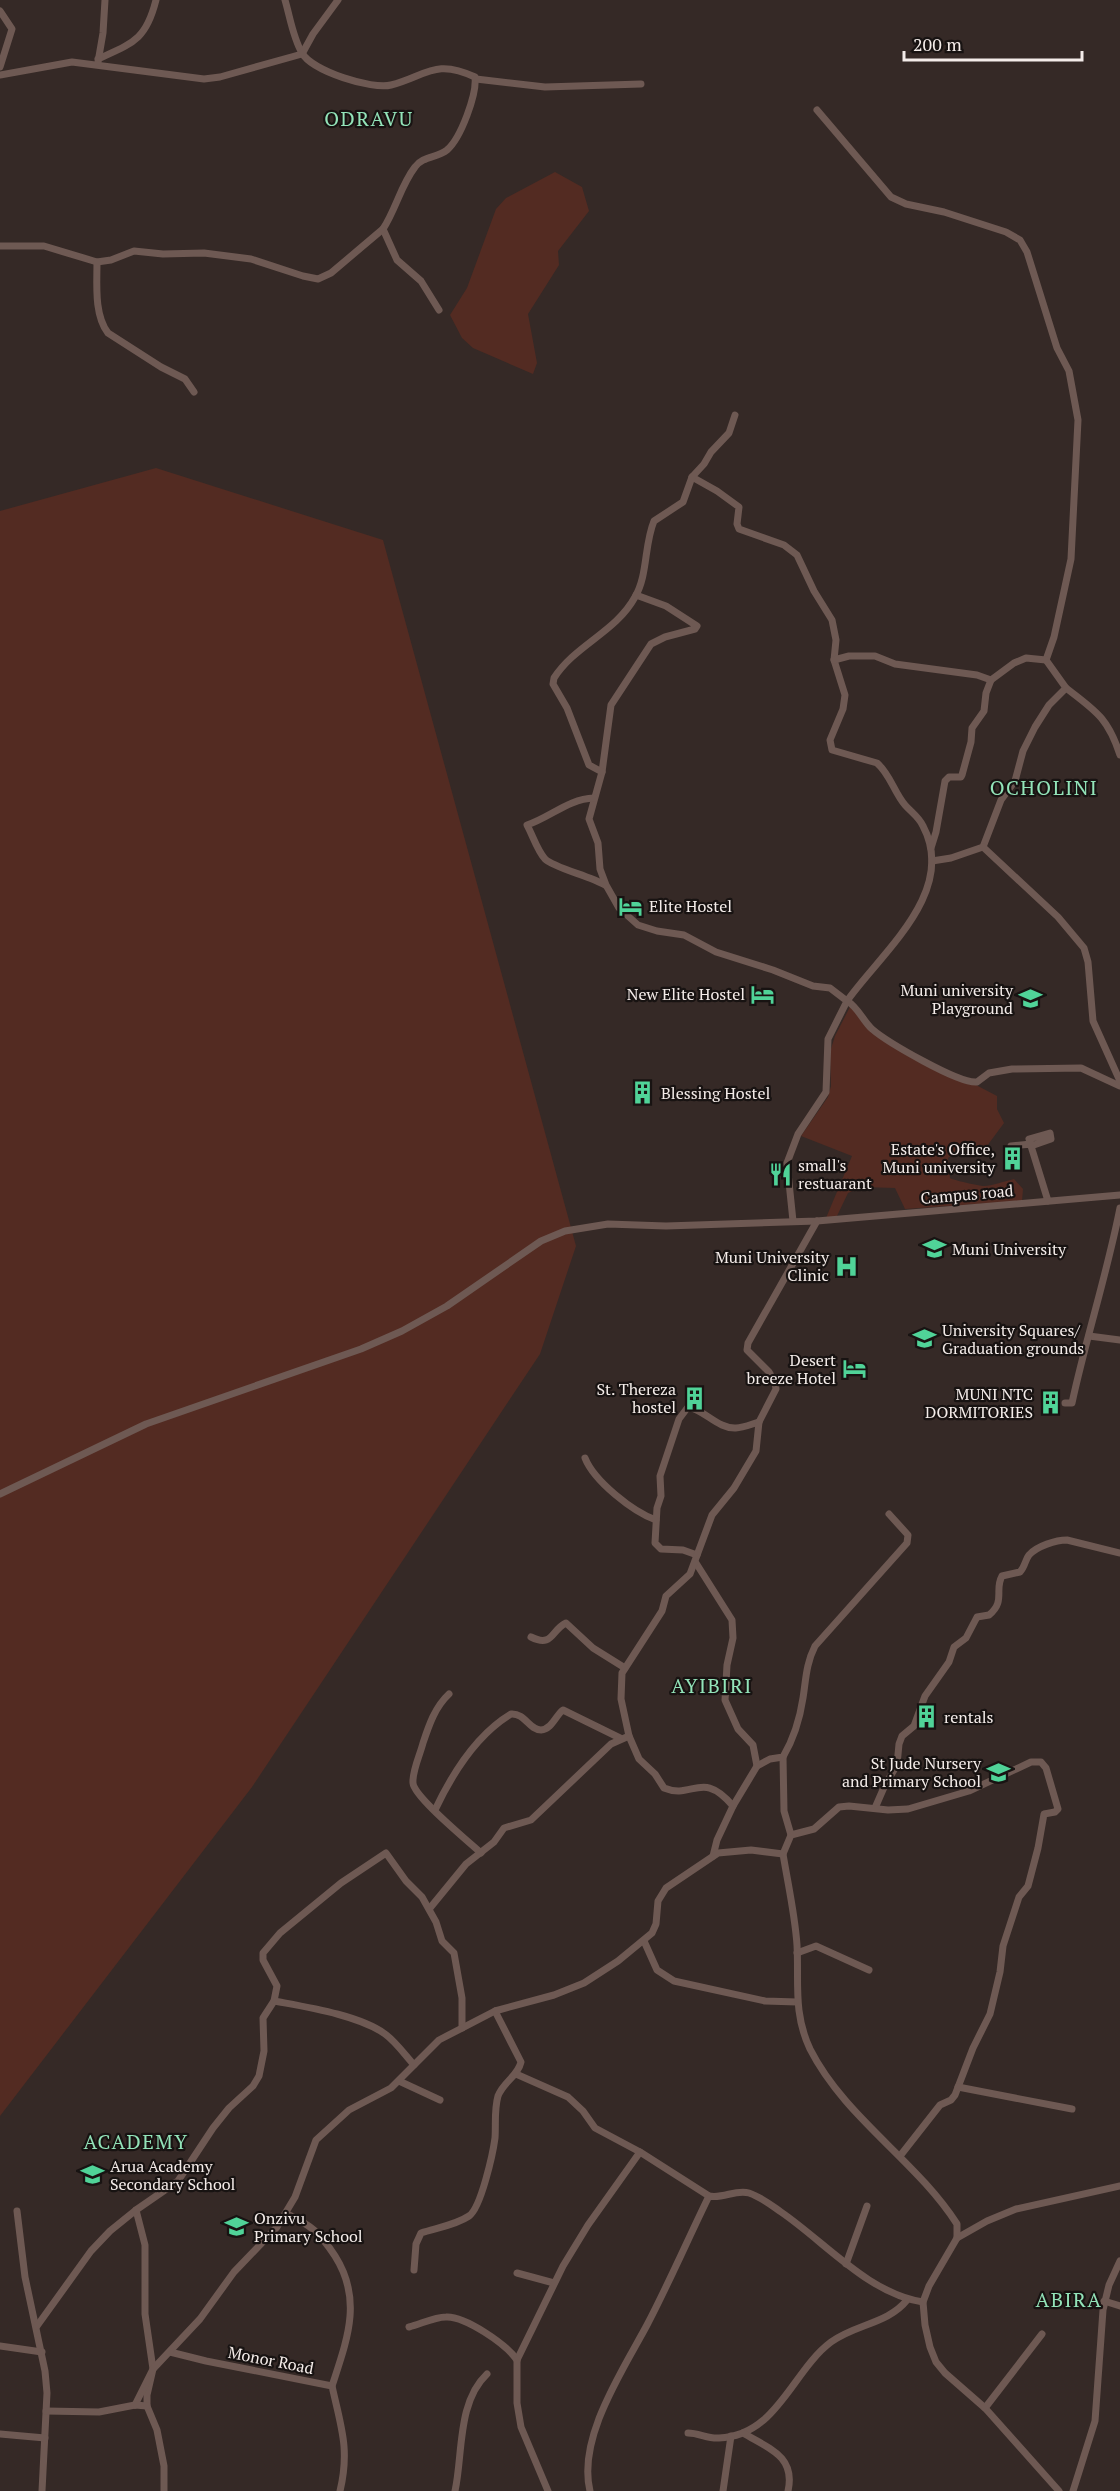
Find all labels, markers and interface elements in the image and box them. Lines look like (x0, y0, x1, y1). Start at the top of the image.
scale bar (904, 24, 1082, 62)
text: 200 m (913, 32, 962, 56)
district label: ODRAVU (324, 105, 414, 132)
district label: OCHOLINI (990, 774, 1098, 801)
hotel icon: Elite Hostel (618, 893, 644, 919)
place label: Elite Hostel (649, 895, 732, 917)
place label: Muni university Playground (900, 979, 1014, 1019)
hotel icon: New Elite Hostel (750, 981, 776, 1007)
place label: New Elite Hostel (627, 983, 745, 1005)
school or university icon: Muni university Playground (1018, 986, 1044, 1012)
building icon: Blessing Hostel (630, 1080, 656, 1106)
place label: Blessing Hostel (661, 1082, 771, 1104)
place label: Estate's Office, Muni university (882, 1138, 996, 1178)
building icon: Estate's Office, Muni university (1000, 1145, 1026, 1171)
place label: small's restuarant (798, 1154, 872, 1194)
restaurant icon: small's restuarant (767, 1161, 793, 1187)
street label: Campus road (920, 1179, 1014, 1209)
school or university icon: Muni University (921, 1236, 947, 1262)
place label: Muni University (952, 1238, 1067, 1260)
place label: Muni University Clinic (715, 1246, 830, 1286)
hospital icon: Muni University Clinic (834, 1253, 860, 1279)
place label: University Squares/ Graduation grounds (942, 1319, 1084, 1359)
school or university icon: University Squares/ Graduation grounds (911, 1326, 937, 1352)
place label: Desert breeze Hotel (747, 1349, 836, 1389)
hotel icon: Desert breeze Hotel (841, 1356, 867, 1382)
place label: St. Thereza hostel (597, 1378, 676, 1418)
place label: MUNI NTC DORMITORIES (925, 1383, 1033, 1423)
building icon: St. Thereza hostel (681, 1385, 707, 1411)
building icon: MUNI NTC DORMITORIES (1038, 1390, 1064, 1416)
district label: AYIBIRI (671, 1672, 753, 1699)
building icon: rentals (913, 1704, 939, 1730)
place label: rentals (944, 1706, 994, 1728)
place label: St Jude Nursery and Primary School (842, 1752, 982, 1792)
school or university icon: St Jude Nursery and Primary School (986, 1759, 1012, 1785)
district label: ACADEMY (83, 2128, 189, 2155)
place label: Arua Academy Secondary School (110, 2155, 236, 2195)
school or university icon: Arua Academy Secondary School (79, 2162, 105, 2188)
place label: Onzivu Primary School (254, 2207, 363, 2247)
school or university icon: Onzivu Primary School (223, 2214, 249, 2240)
district label: ABIRA (1036, 2286, 1102, 2313)
street label: Monor Road (226, 2341, 316, 2379)

